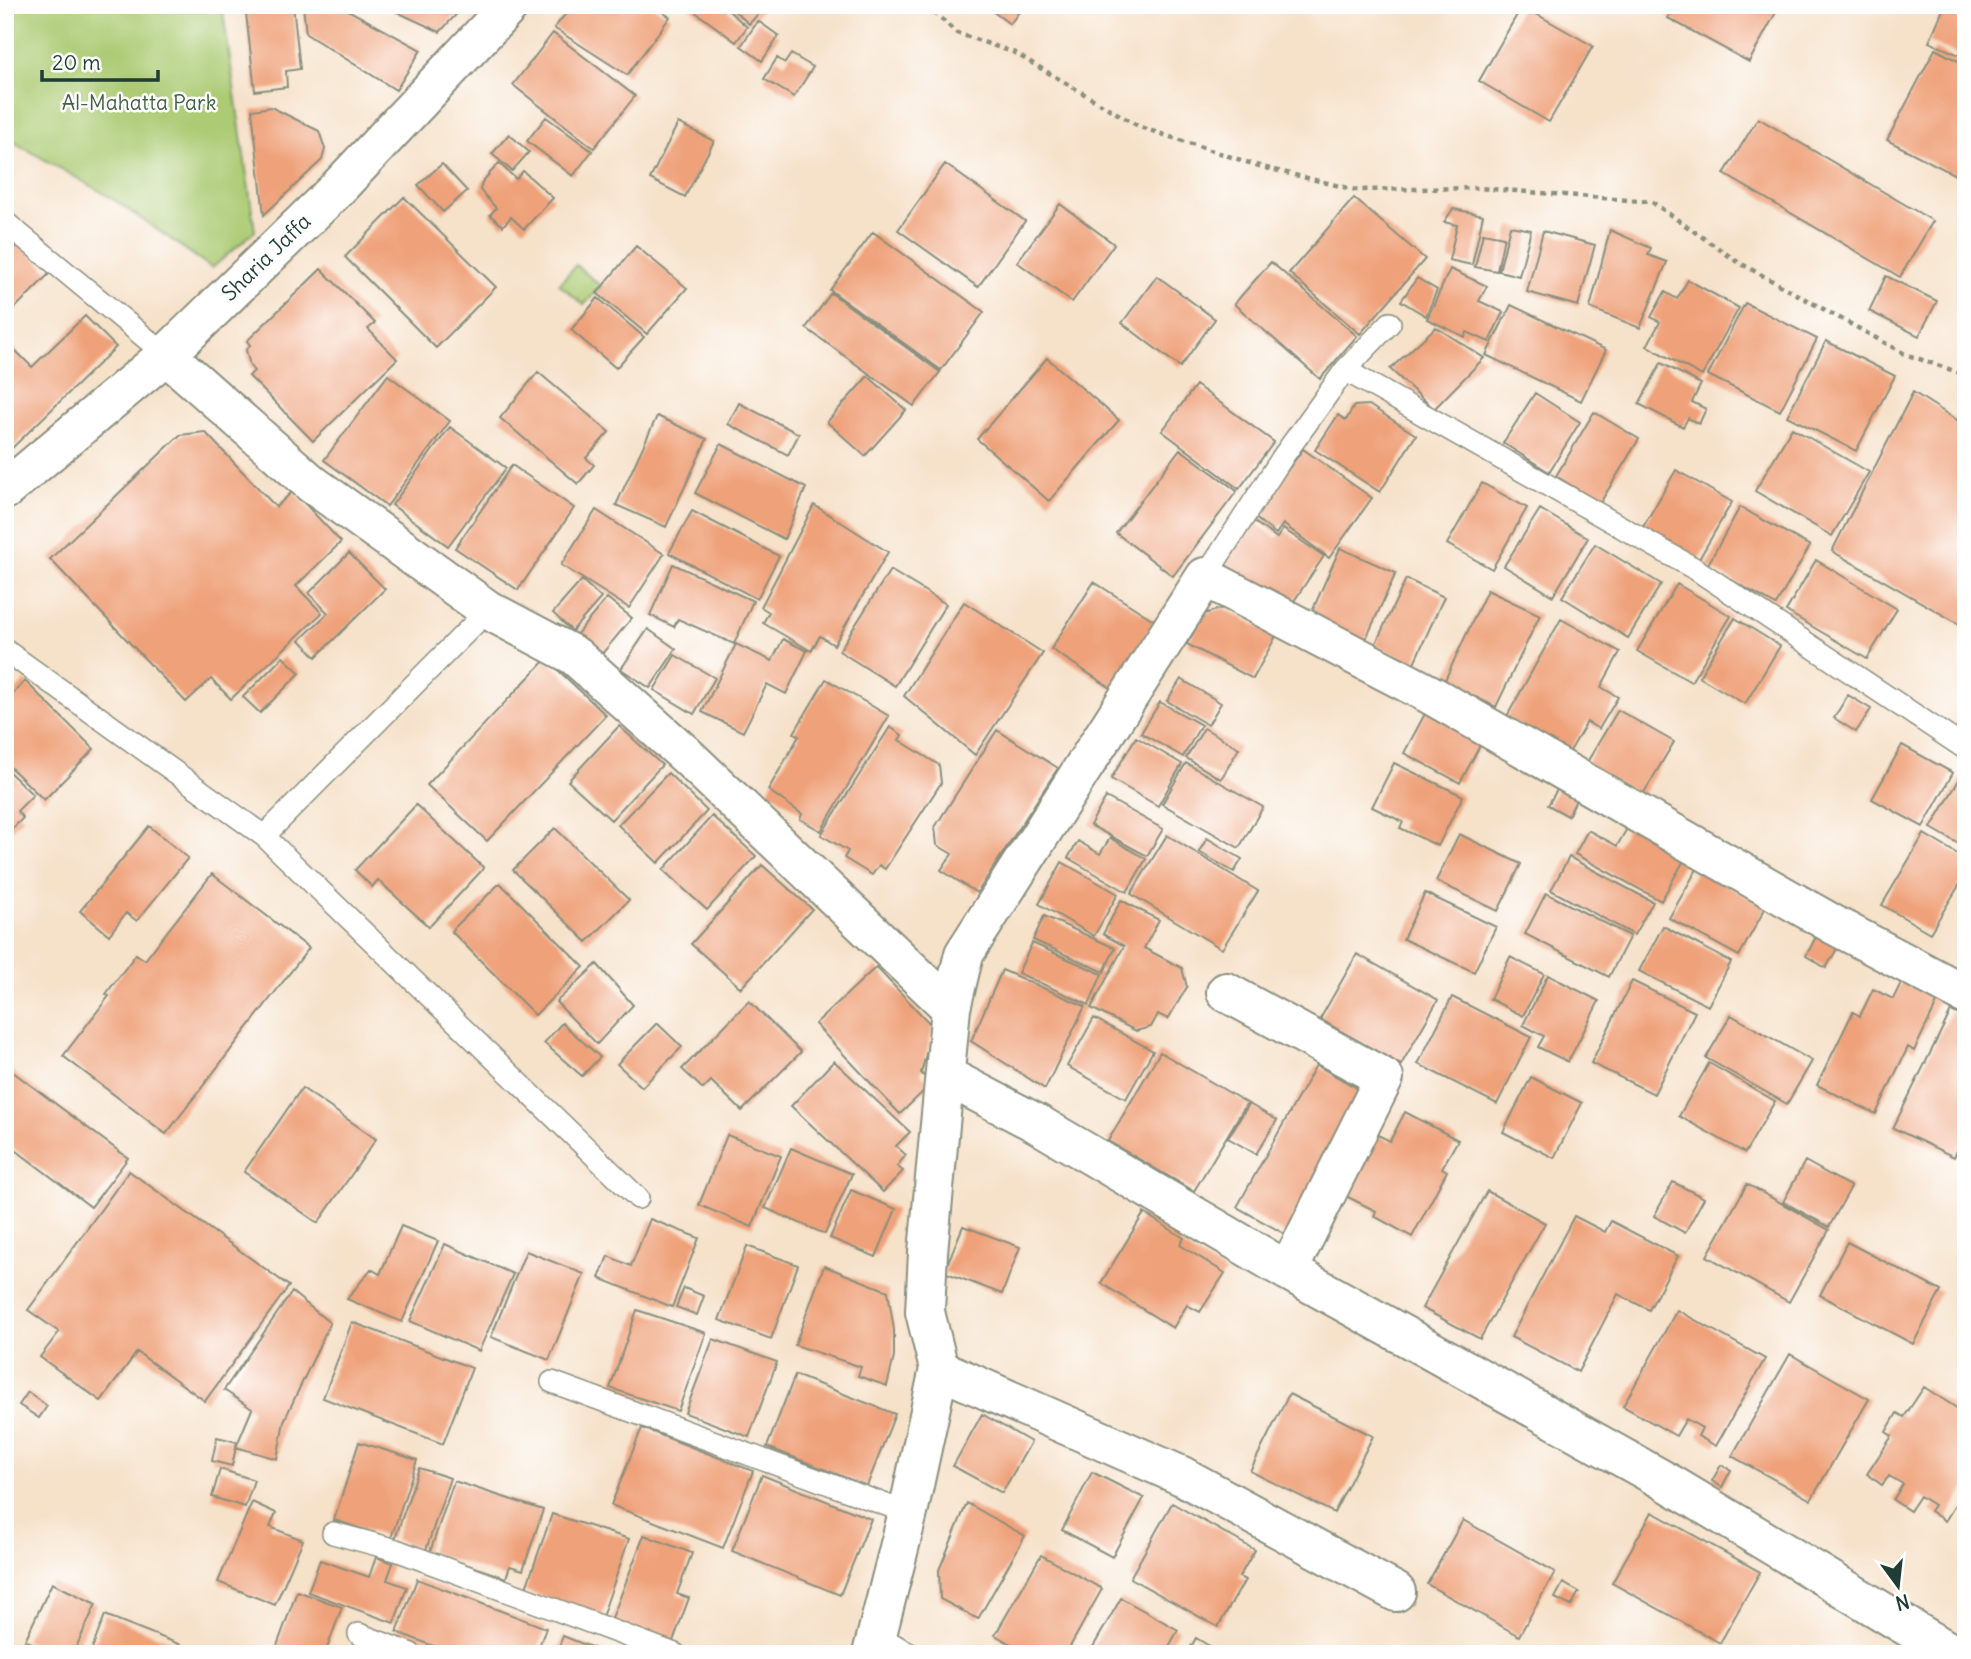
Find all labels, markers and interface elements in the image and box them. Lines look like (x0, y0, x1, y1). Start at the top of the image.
scale bar (42, 38, 158, 82)
text: 20 m (52, 49, 101, 76)
park label: Al-Mahatta Park (62, 89, 216, 116)
street label: Sharia Jaffa (216, 208, 316, 307)
north arrow (1862, 1550, 1932, 1620)
text: N (1893, 1589, 1912, 1616)

